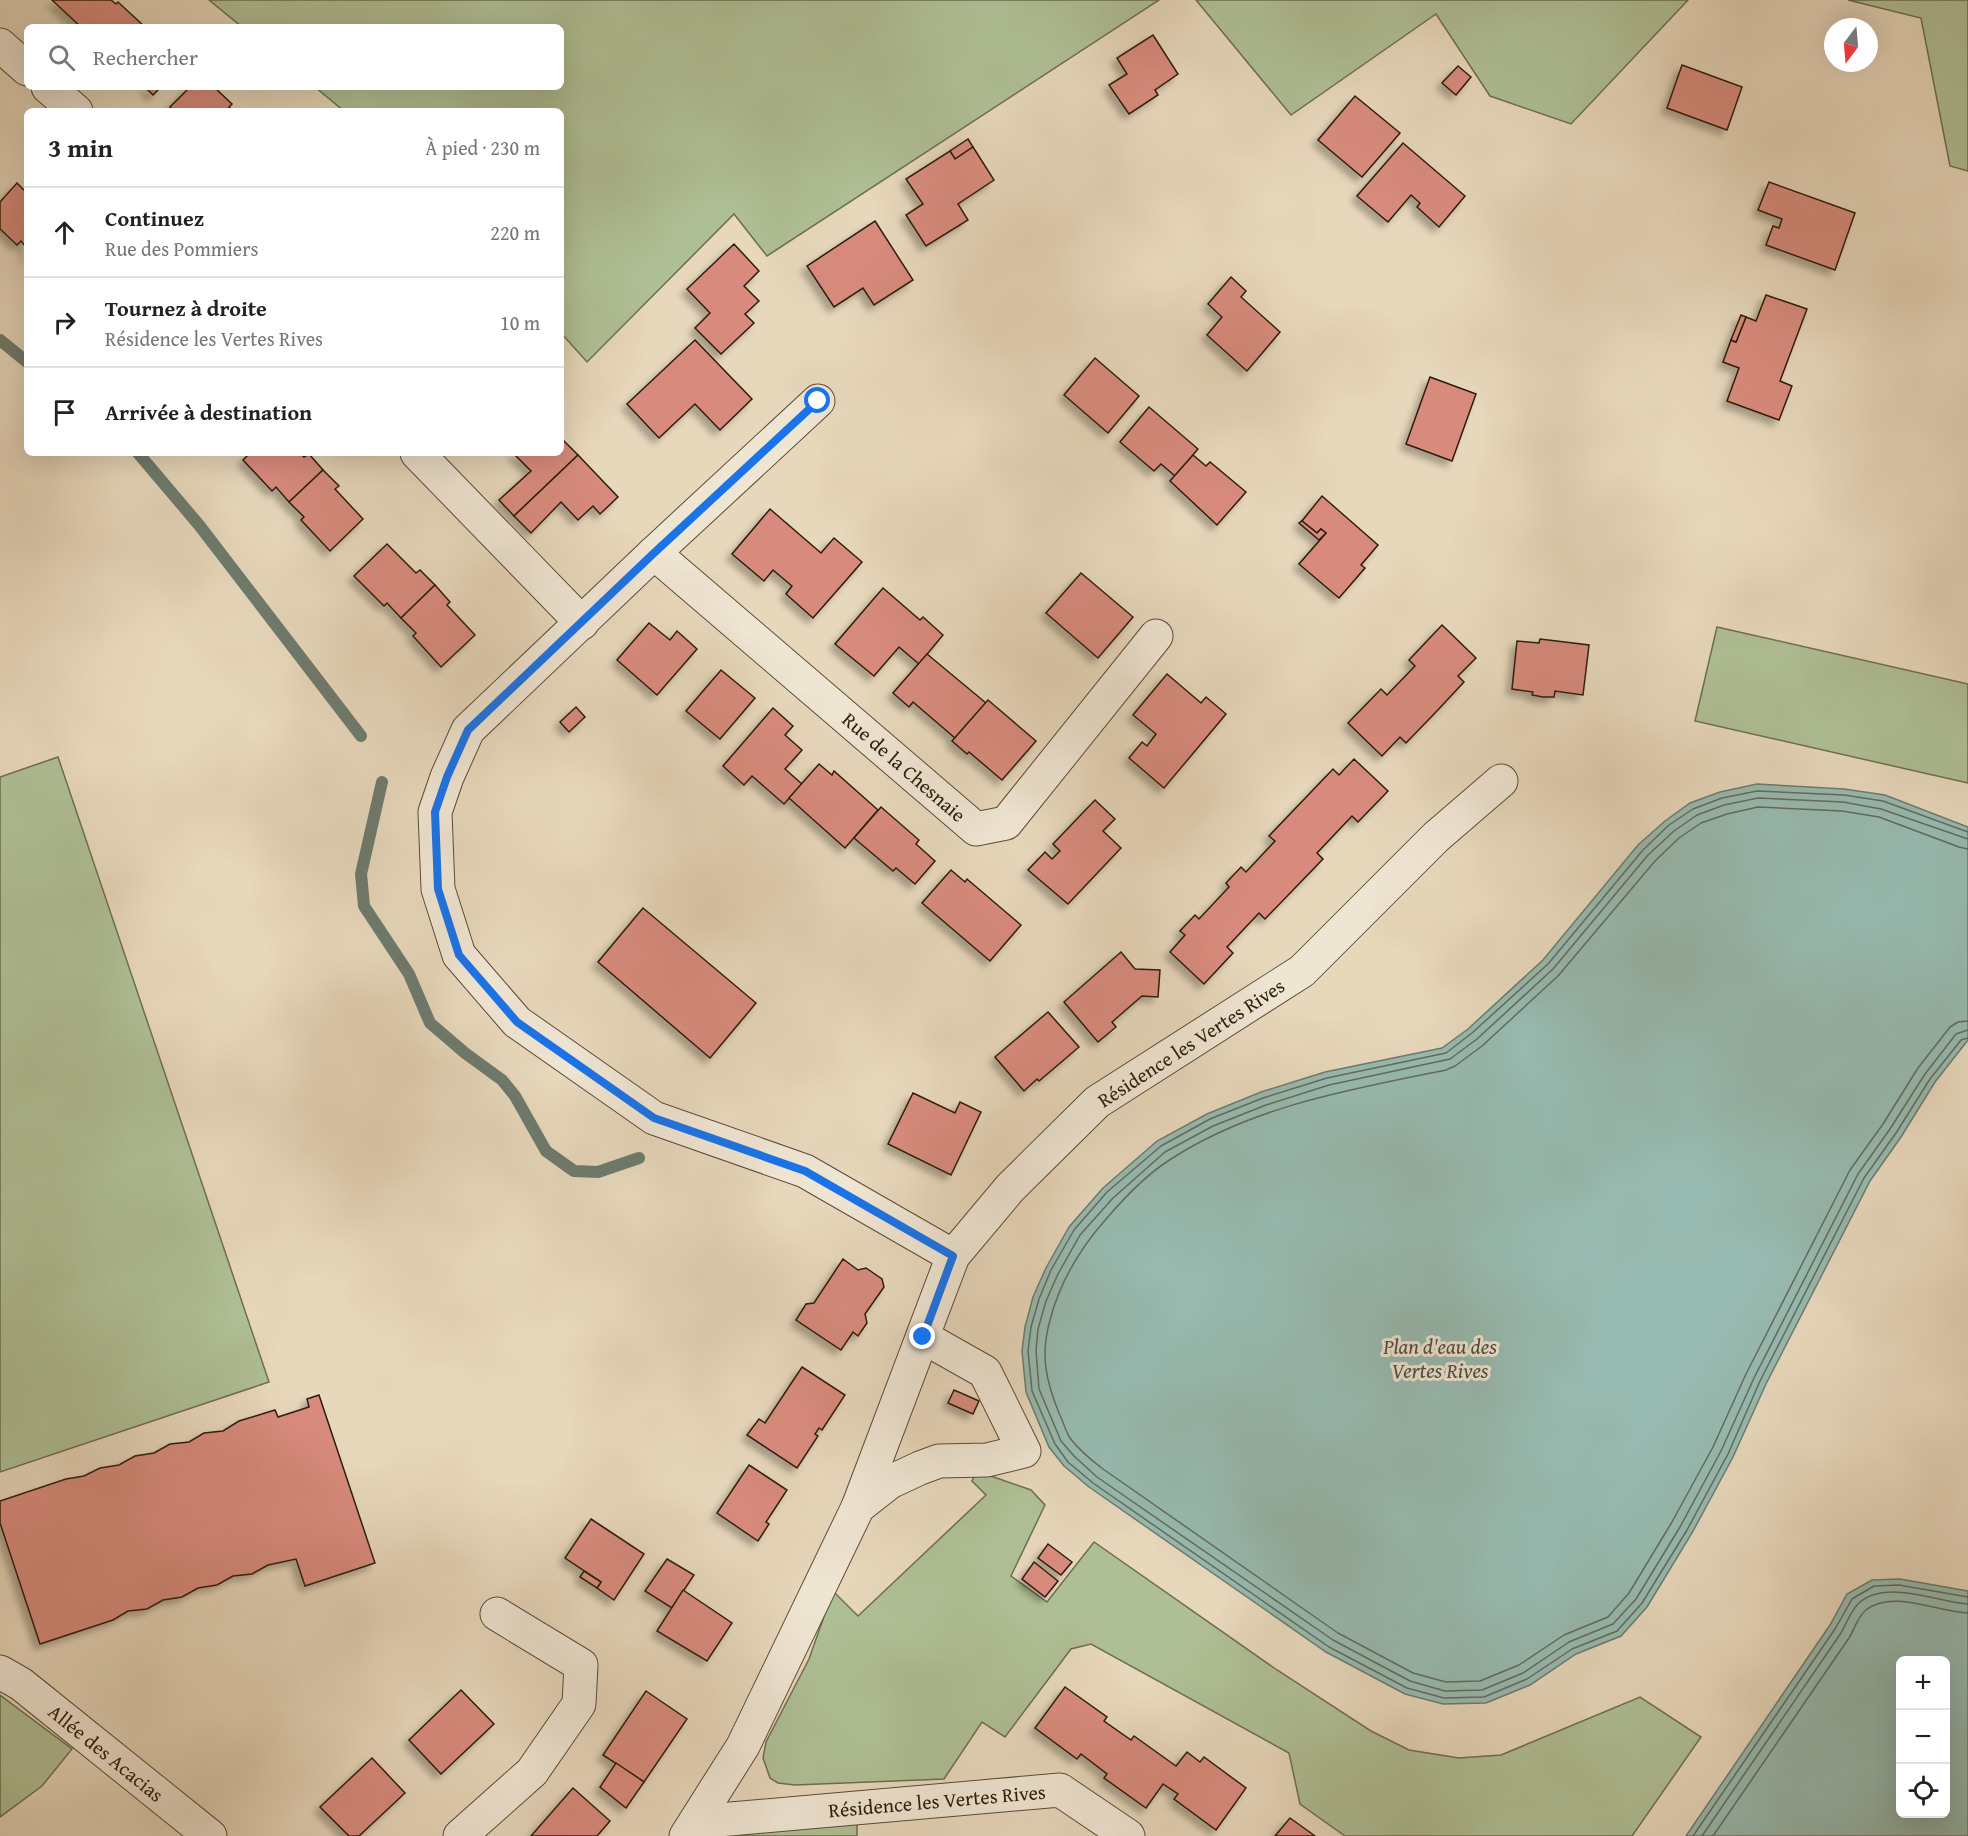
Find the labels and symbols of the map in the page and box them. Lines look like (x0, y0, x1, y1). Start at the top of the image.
north arrow (1824, 18, 1878, 72)
route start (804, 387, 830, 413)
street label: Rue de la Chesnaie (836, 705, 972, 828)
street label: Résidence les Vertes Rives (1091, 971, 1290, 1114)
route end (909, 1323, 935, 1349)
water label: Plan d'eau des Vertes Rives (1382, 1331, 1497, 1386)
street label: Allée des Acacias (42, 1697, 170, 1808)
street label: Résidence les Vertes Rives (827, 1777, 1047, 1824)

